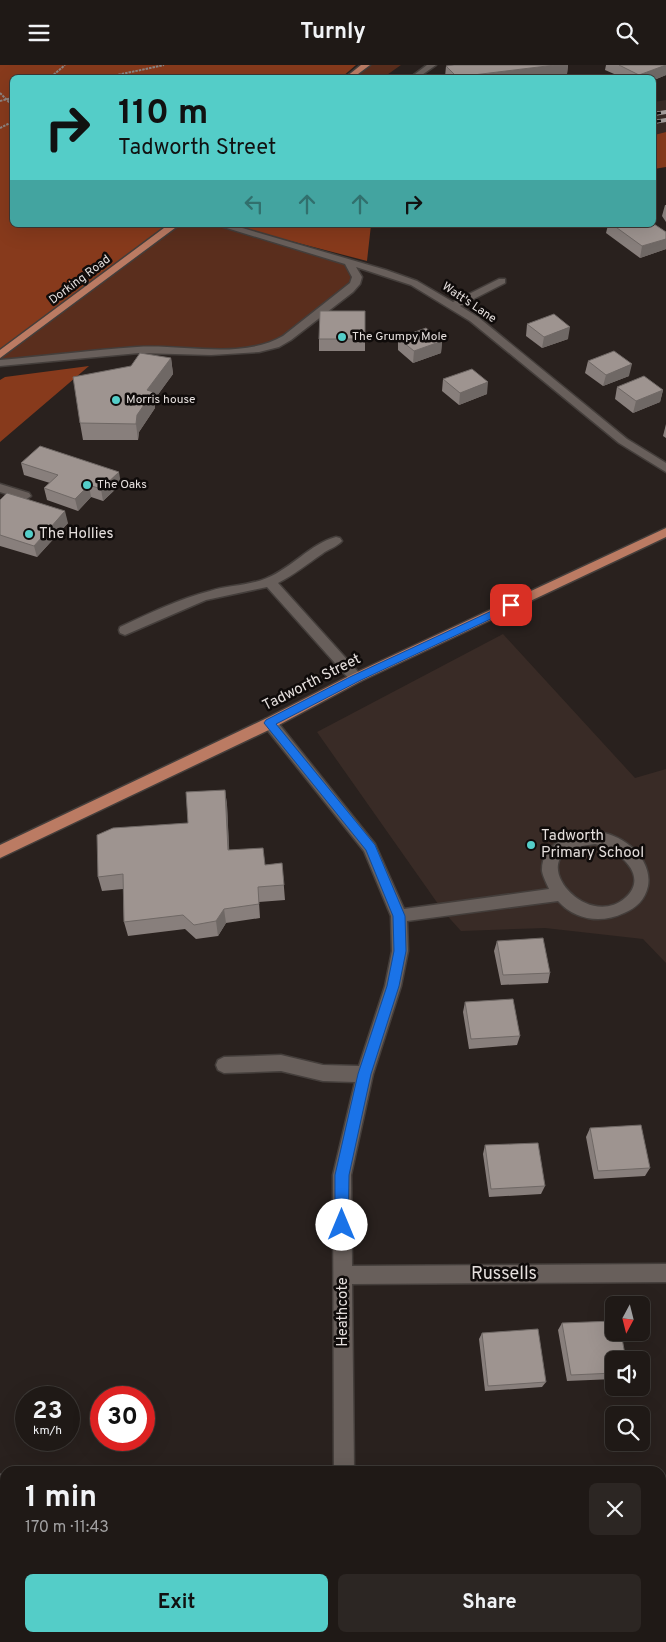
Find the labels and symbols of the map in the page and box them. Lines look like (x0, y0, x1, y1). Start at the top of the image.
street label: Dorking Road (46, 252, 114, 308)
street label: Watt's Lane (439, 279, 499, 327)
place label: The Grumpy Mole (352, 329, 447, 345)
marker: The Grumpy Mole (336, 331, 348, 343)
place label: Morris house (126, 392, 195, 408)
marker: Morris house (110, 394, 122, 406)
place label: The Oaks (97, 477, 147, 493)
marker: The Oaks (81, 479, 93, 491)
place label: The Hollies (39, 525, 114, 544)
marker: The Hollies (23, 528, 35, 540)
pin (490, 584, 532, 626)
street label: Tadworth Street (260, 650, 364, 716)
place label: Tadworth Primary School (541, 827, 644, 863)
marker: Tadworth Primary School (525, 839, 537, 851)
position arrow (315, 1198, 367, 1250)
street label: Russells (471, 1263, 537, 1286)
street label: Heathcote (334, 1277, 353, 1347)
north arrow (605, 1296, 650, 1341)
speed limit sign: 30 (90, 1386, 155, 1451)

